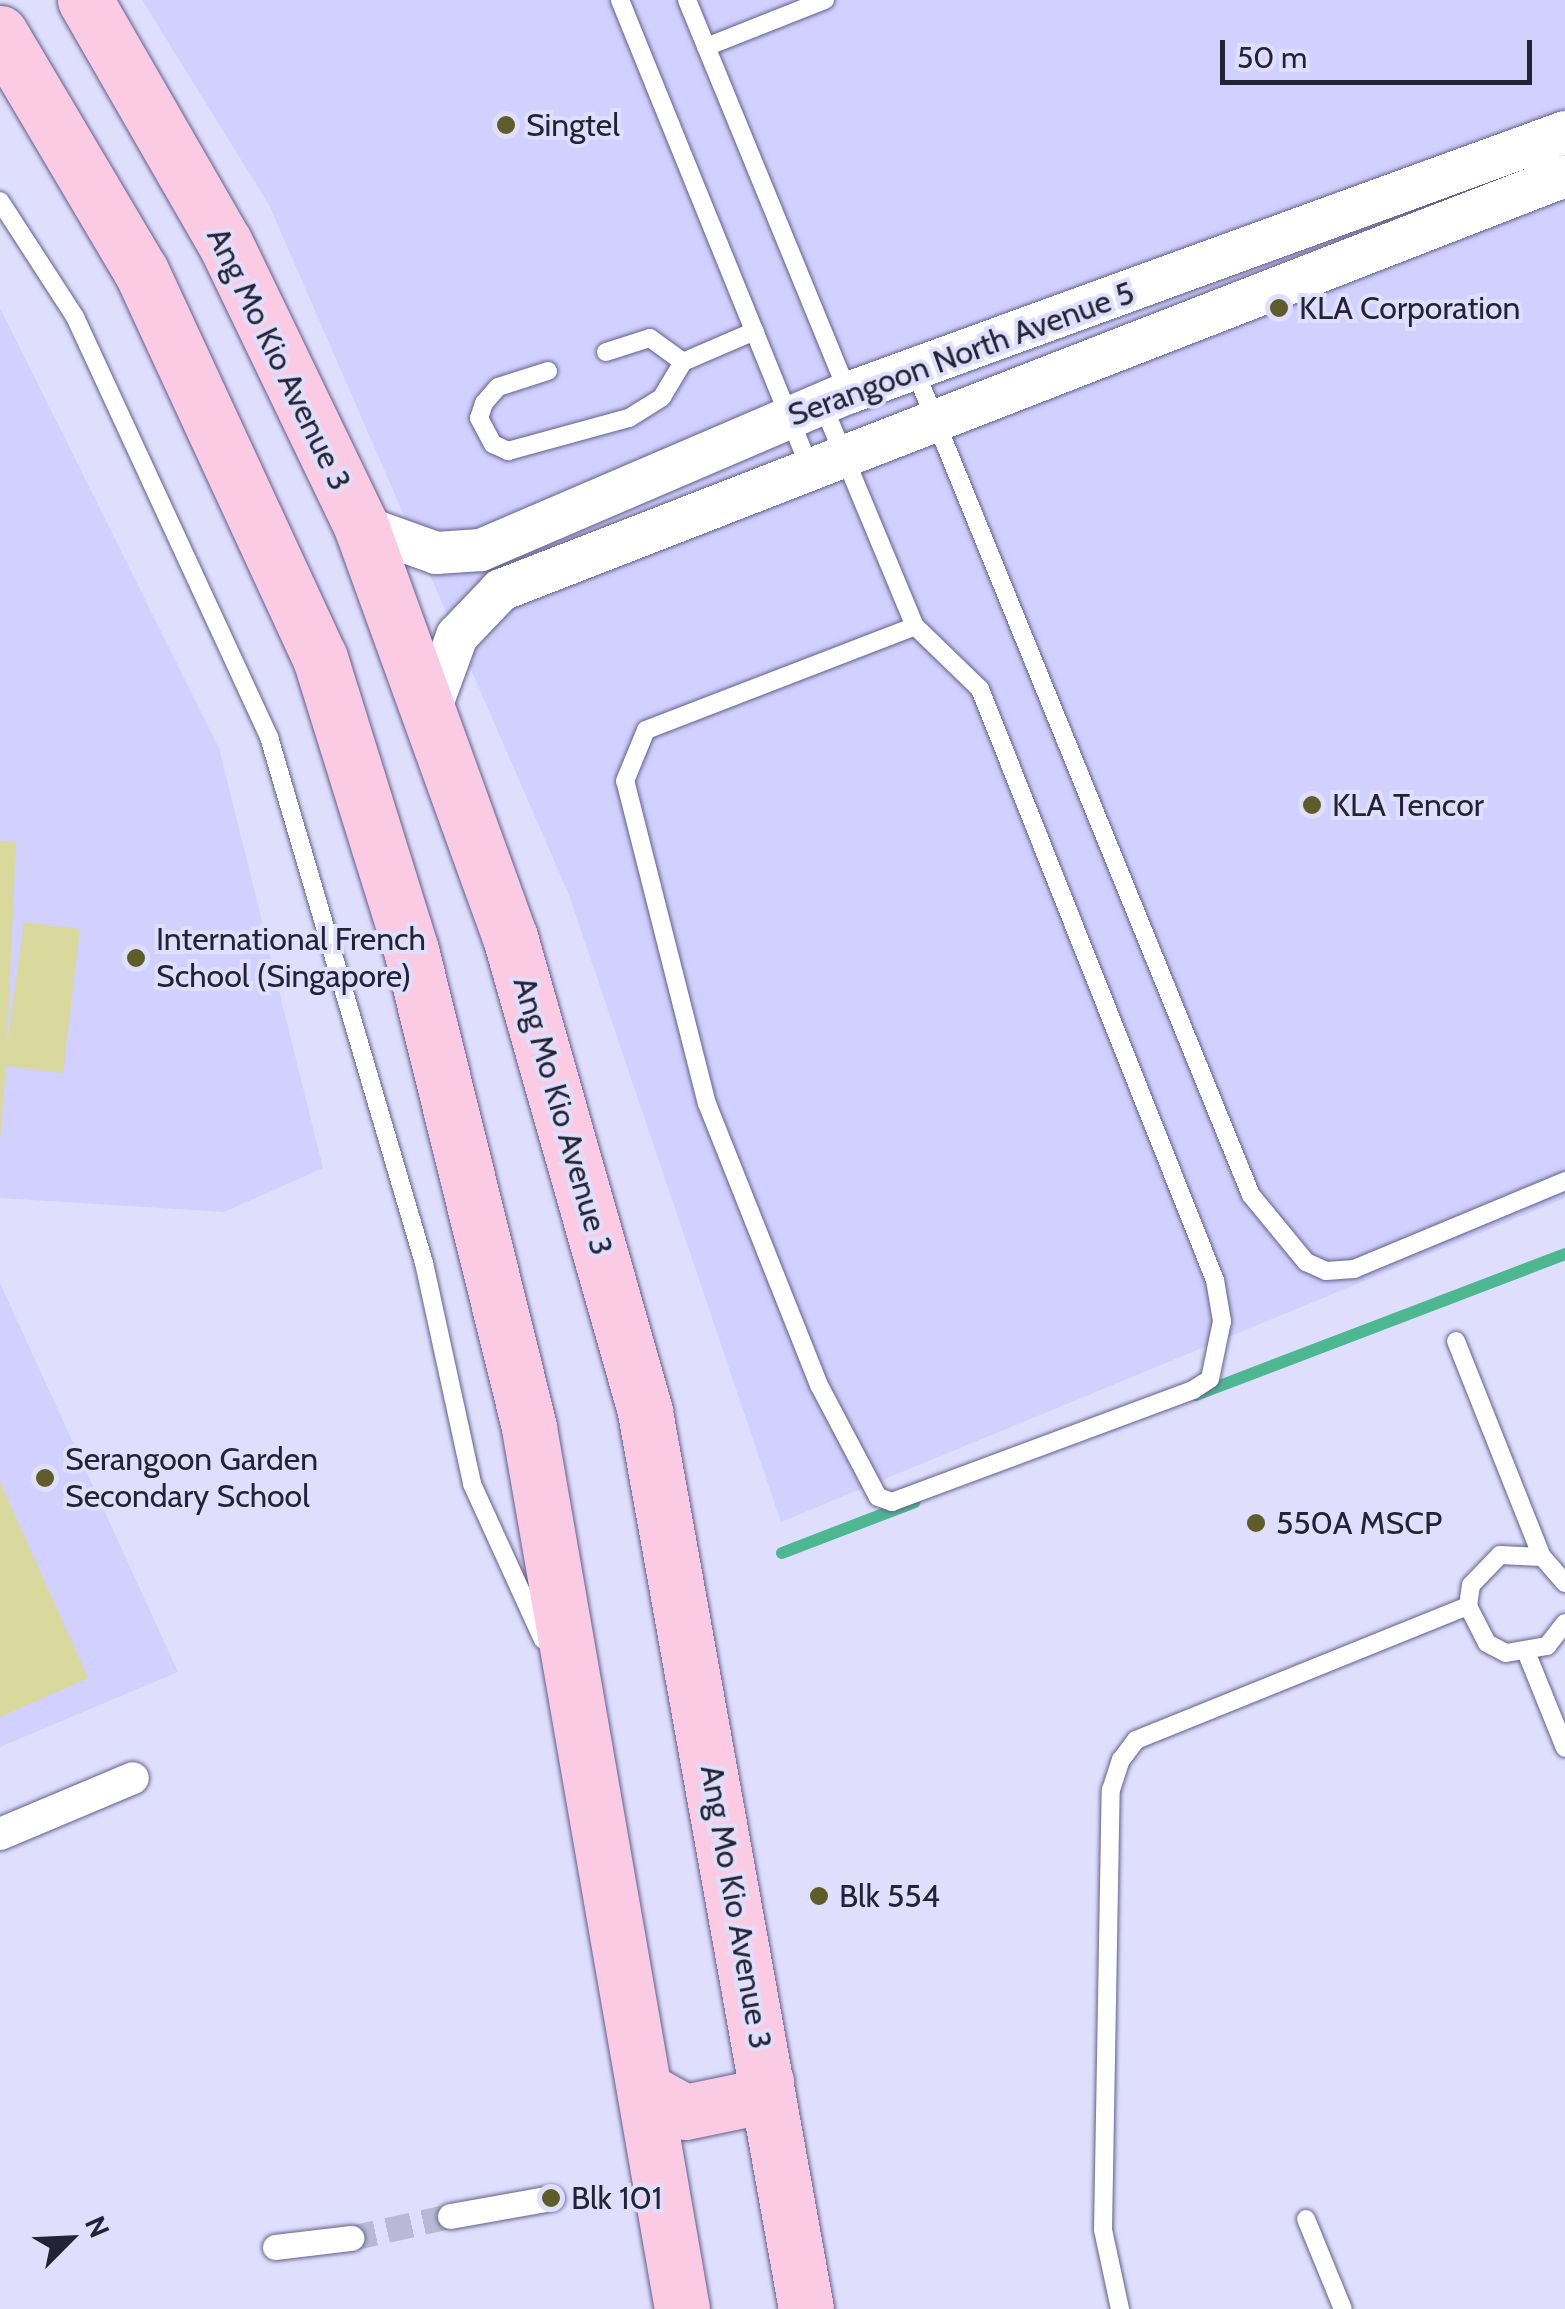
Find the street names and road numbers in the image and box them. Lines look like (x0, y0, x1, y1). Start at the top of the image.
street label: Ang Mo Kio Avenue 3 (199, 221, 359, 497)
street label: Serangoon North Avenue 5 (783, 273, 1139, 435)
street label: Ang Mo Kio Avenue 3 (505, 972, 621, 1260)
street label: Ang Mo Kio Avenue 3 (692, 1762, 780, 2052)

